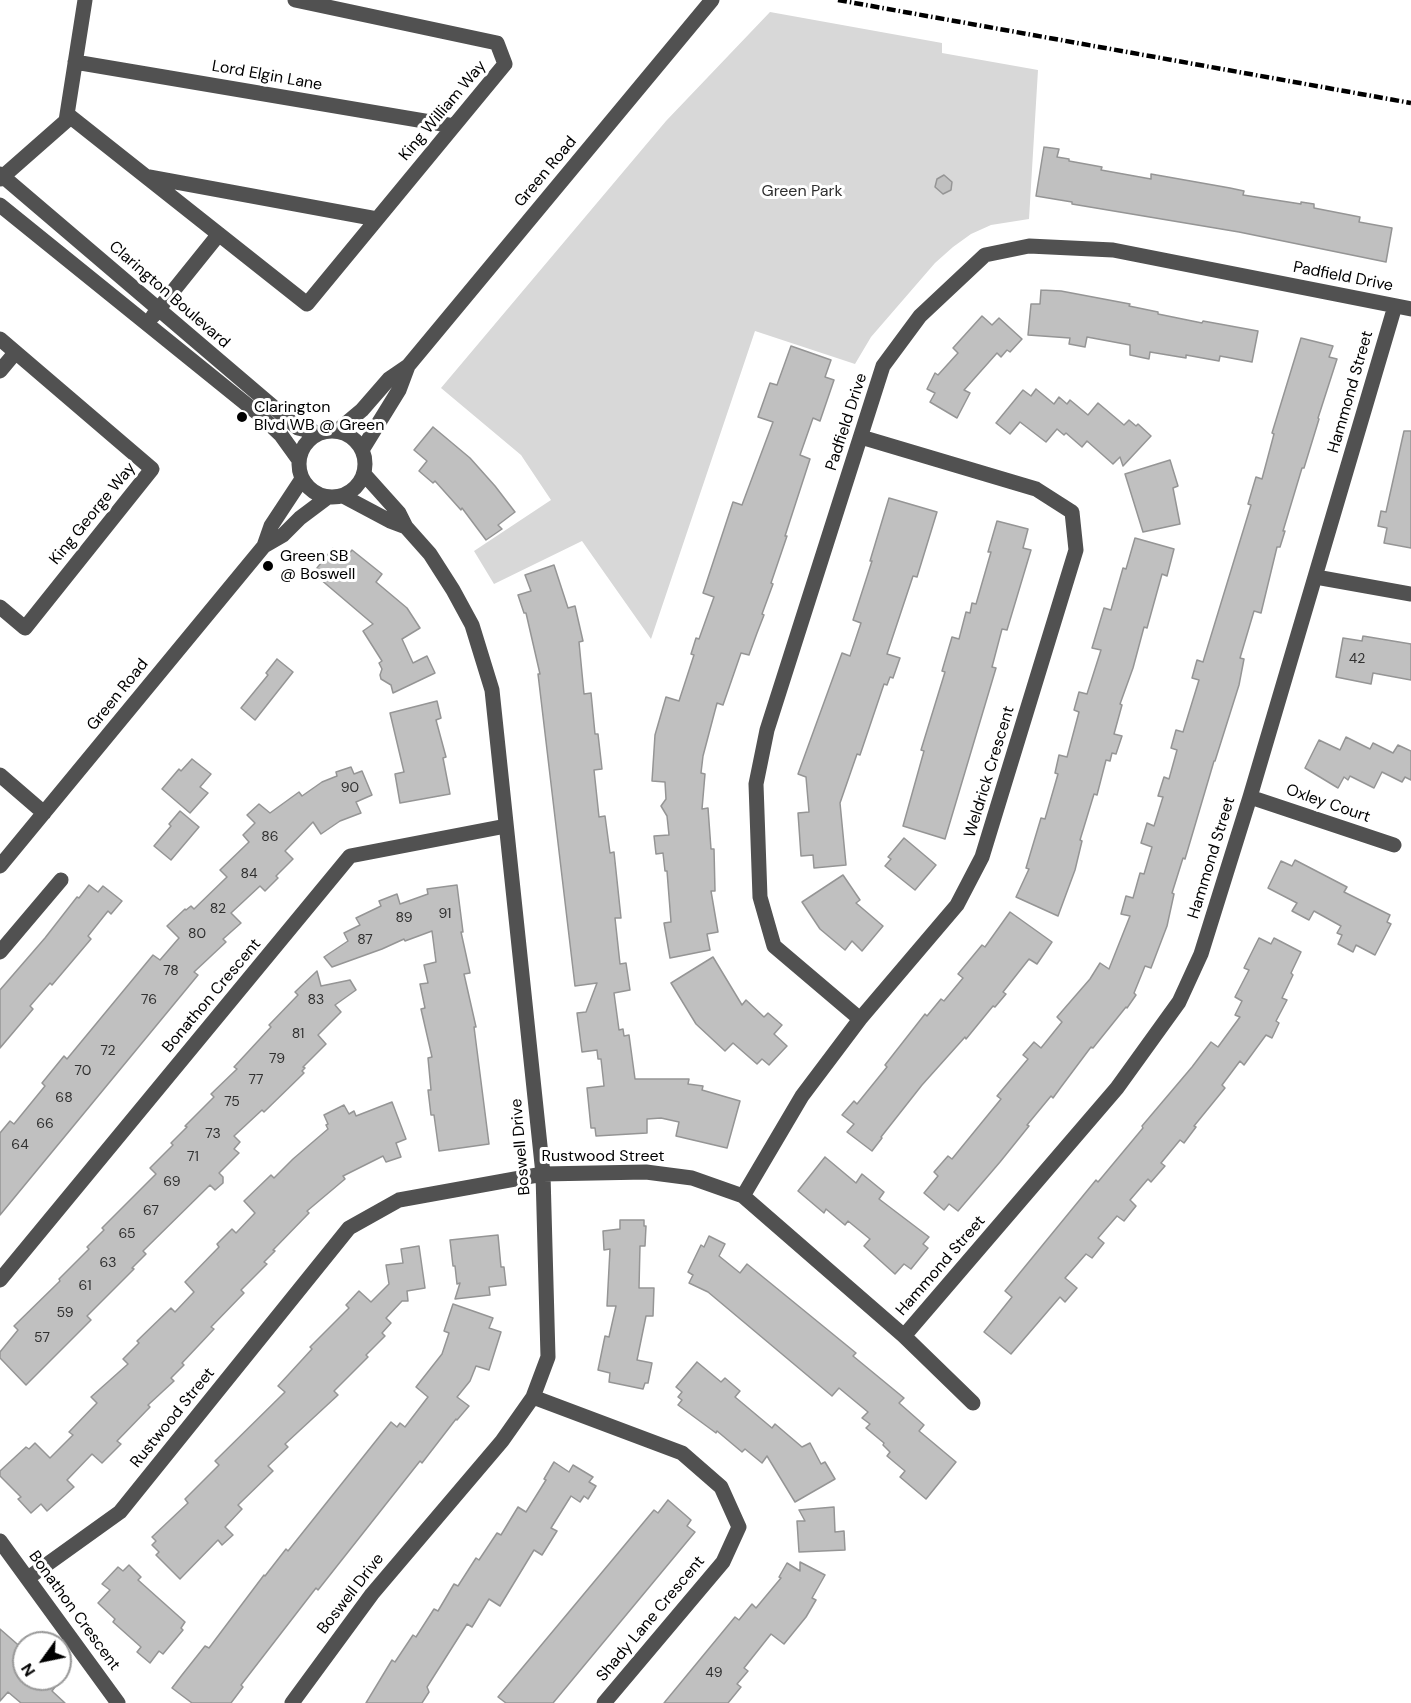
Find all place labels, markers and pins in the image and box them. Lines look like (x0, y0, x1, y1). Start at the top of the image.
place label: Clarington Blvd WB @ Green (254, 398, 384, 436)
marker: Clarington Blvd WB @ Green (235, 410, 249, 424)
place label: Green SB @ Boswell (280, 547, 355, 585)
marker: Green SB @ Boswell (261, 559, 275, 573)

